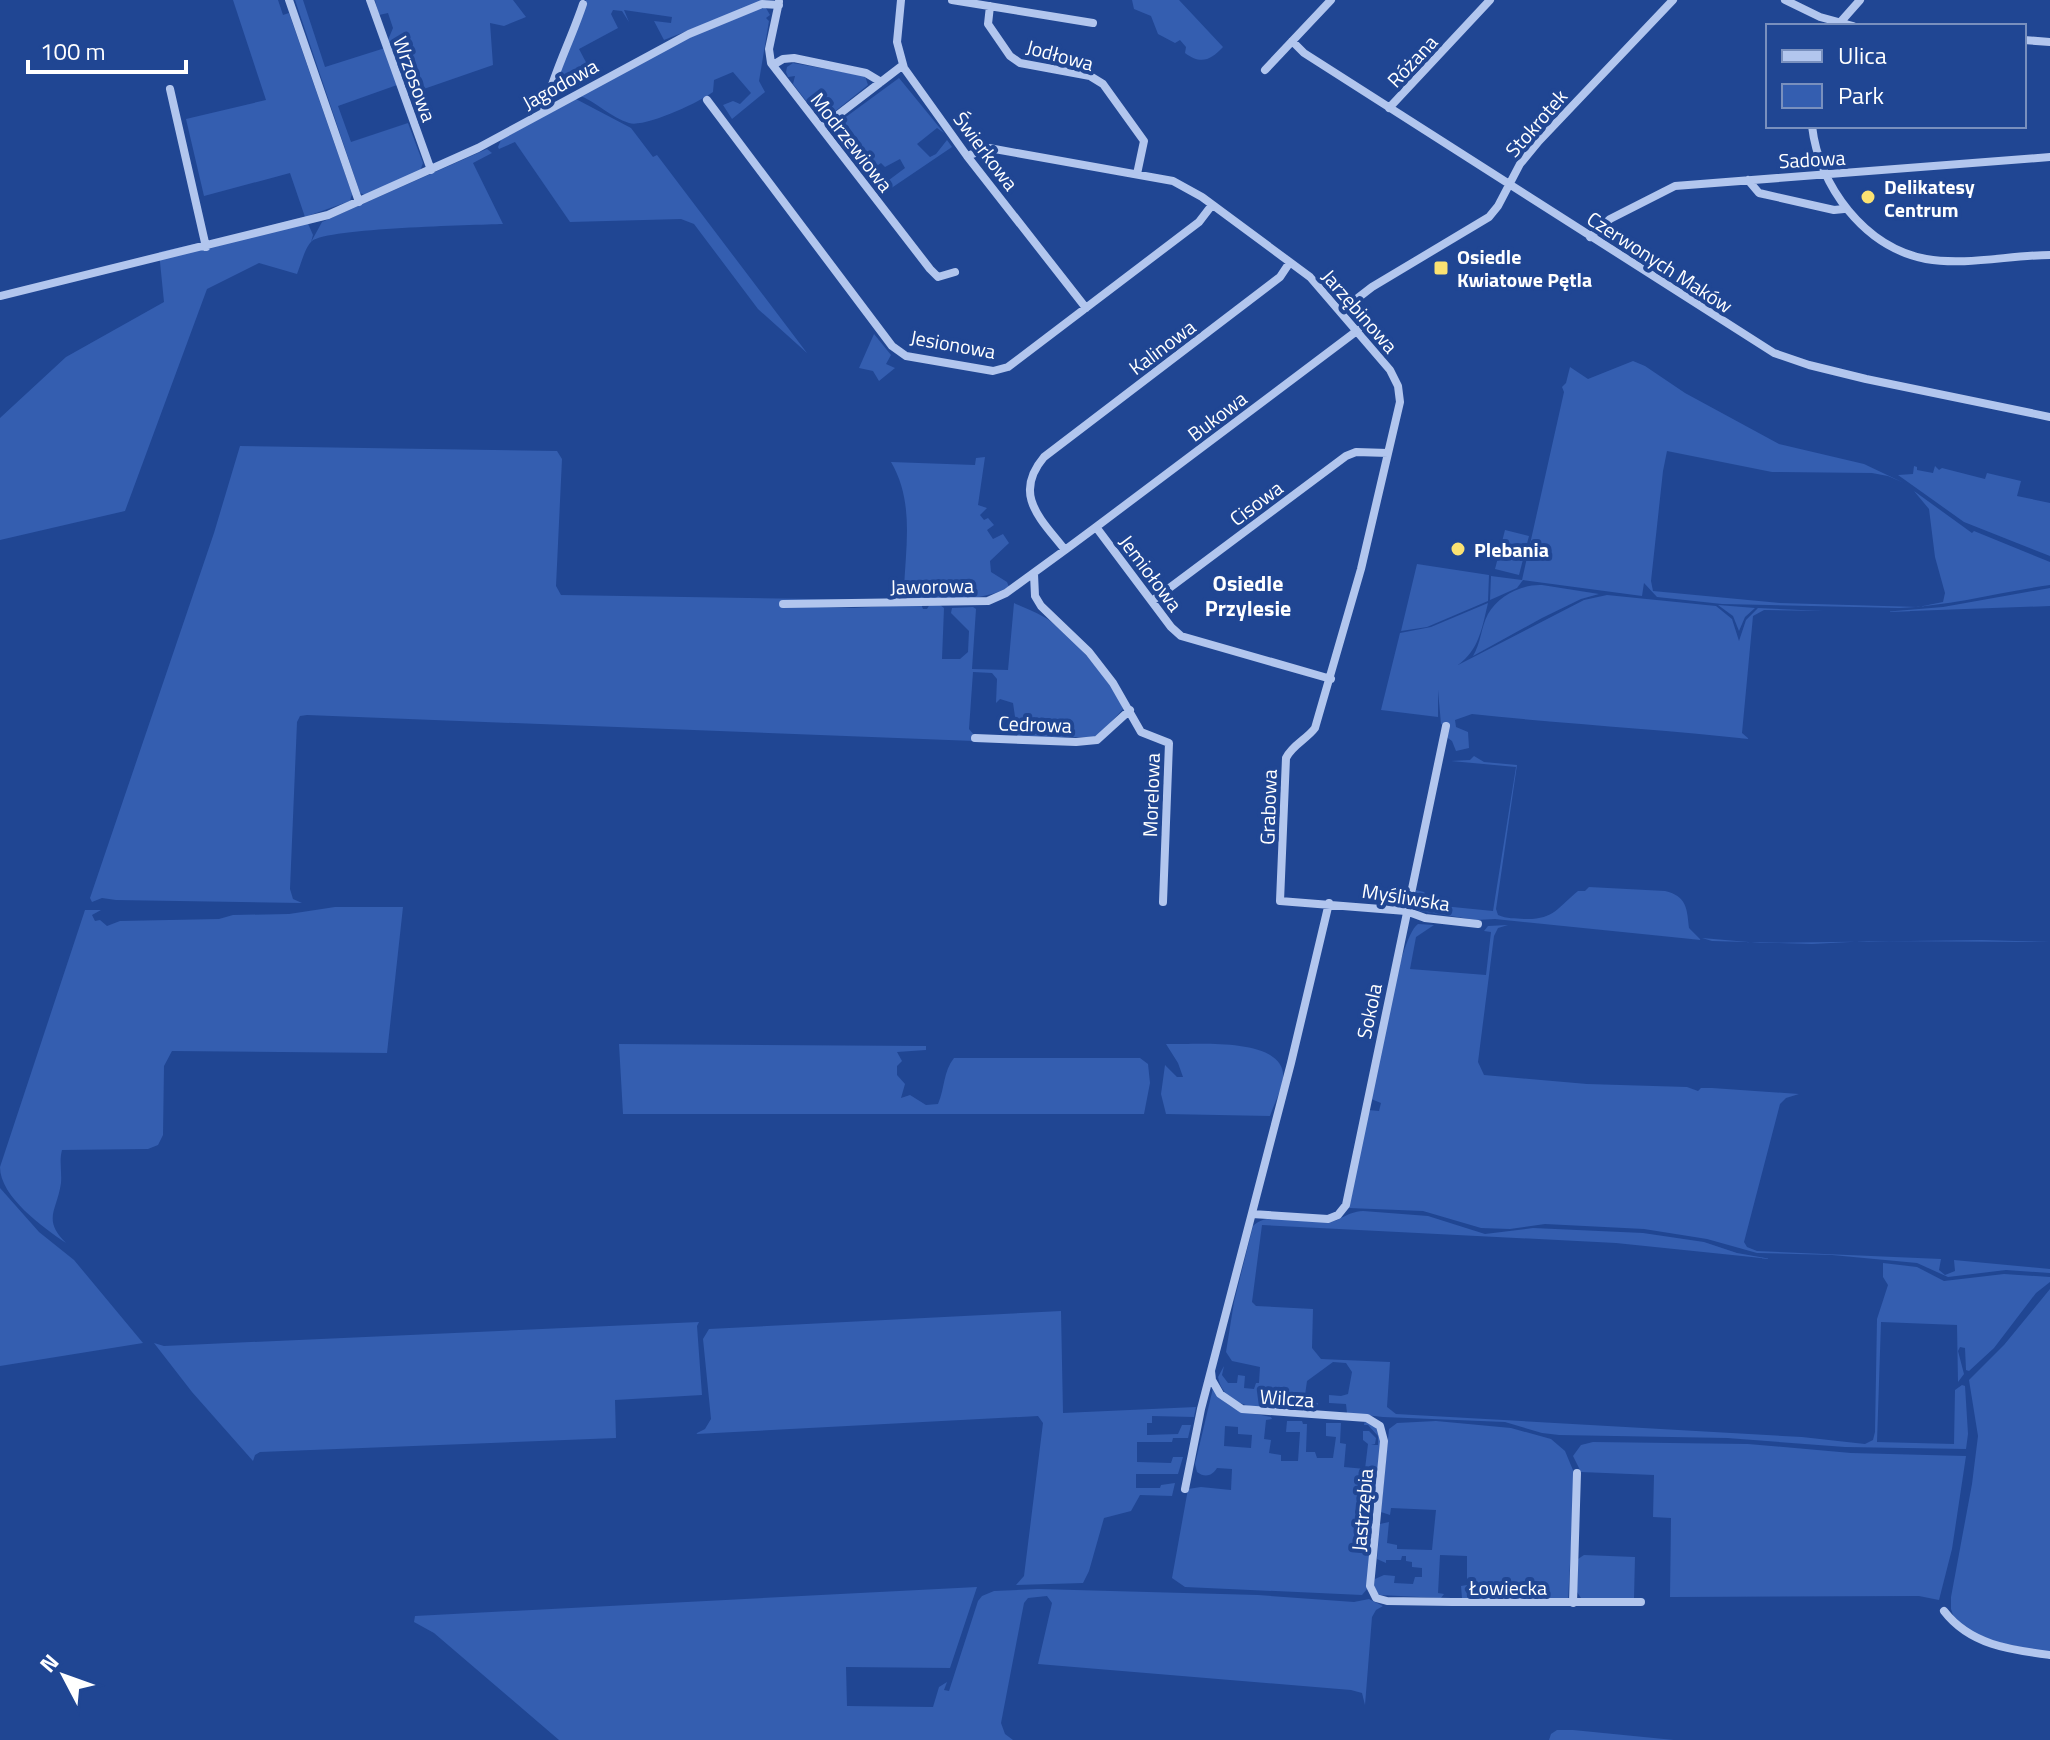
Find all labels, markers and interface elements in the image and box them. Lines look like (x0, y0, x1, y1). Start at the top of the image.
scale bar (28, 24, 186, 74)
legend (1766, 24, 2026, 128)
street label: Różana (1379, 28, 1445, 94)
street label: Jodłowa (1023, 31, 1097, 79)
street label: Wrzosowa (385, 32, 445, 126)
text: 100 m (40, 33, 106, 69)
text: Ulica (1838, 37, 1887, 73)
street label: Jagodowa (516, 50, 604, 118)
text: Park (1838, 77, 1884, 113)
street label: Stokrotek (1497, 82, 1575, 164)
street label: Modrzewiowa (803, 86, 901, 198)
street label: Świerkowa (946, 105, 1026, 197)
street label: Sadowa (1778, 142, 1846, 176)
place label: Delikatesy Centrum (1884, 171, 1975, 225)
marker: Delikatesy Centrum (1859, 188, 1877, 206)
street label: Czerwonych Maków (1581, 203, 1739, 321)
place label: Osiedle Kwiatowe Pętla (1457, 241, 1592, 295)
marker: Osiedle Kwiatowe Pętla (1432, 259, 1450, 277)
street label: Jarzębinowa (1314, 262, 1406, 360)
street label: Kalinowa (1122, 312, 1202, 382)
street label: Jesionowa (908, 321, 998, 367)
street label: Bukowa (1181, 383, 1253, 449)
street label: Cisowa (1223, 473, 1289, 533)
street label: Jemiołowa (1112, 528, 1190, 618)
place label: Plebania (1474, 534, 1549, 565)
marker: Plebania (1449, 540, 1467, 558)
district label: Osiedle Przylesie (1205, 566, 1291, 625)
street label: Jaworowa (890, 570, 974, 602)
street label: Cedrowa (998, 707, 1072, 741)
street label: Morelowa (1134, 752, 1168, 838)
street label: Grabowa (1251, 769, 1285, 845)
street label: Myśliwska (1360, 875, 1452, 919)
street label: Sokola (1348, 980, 1390, 1042)
street label: Wilcza (1259, 1381, 1315, 1415)
street label: Jastrzębia (1343, 1467, 1381, 1553)
street label: Łowiecka (1468, 1572, 1547, 1603)
north arrow (24, 1636, 104, 1716)
text: N (31, 1646, 67, 1680)

